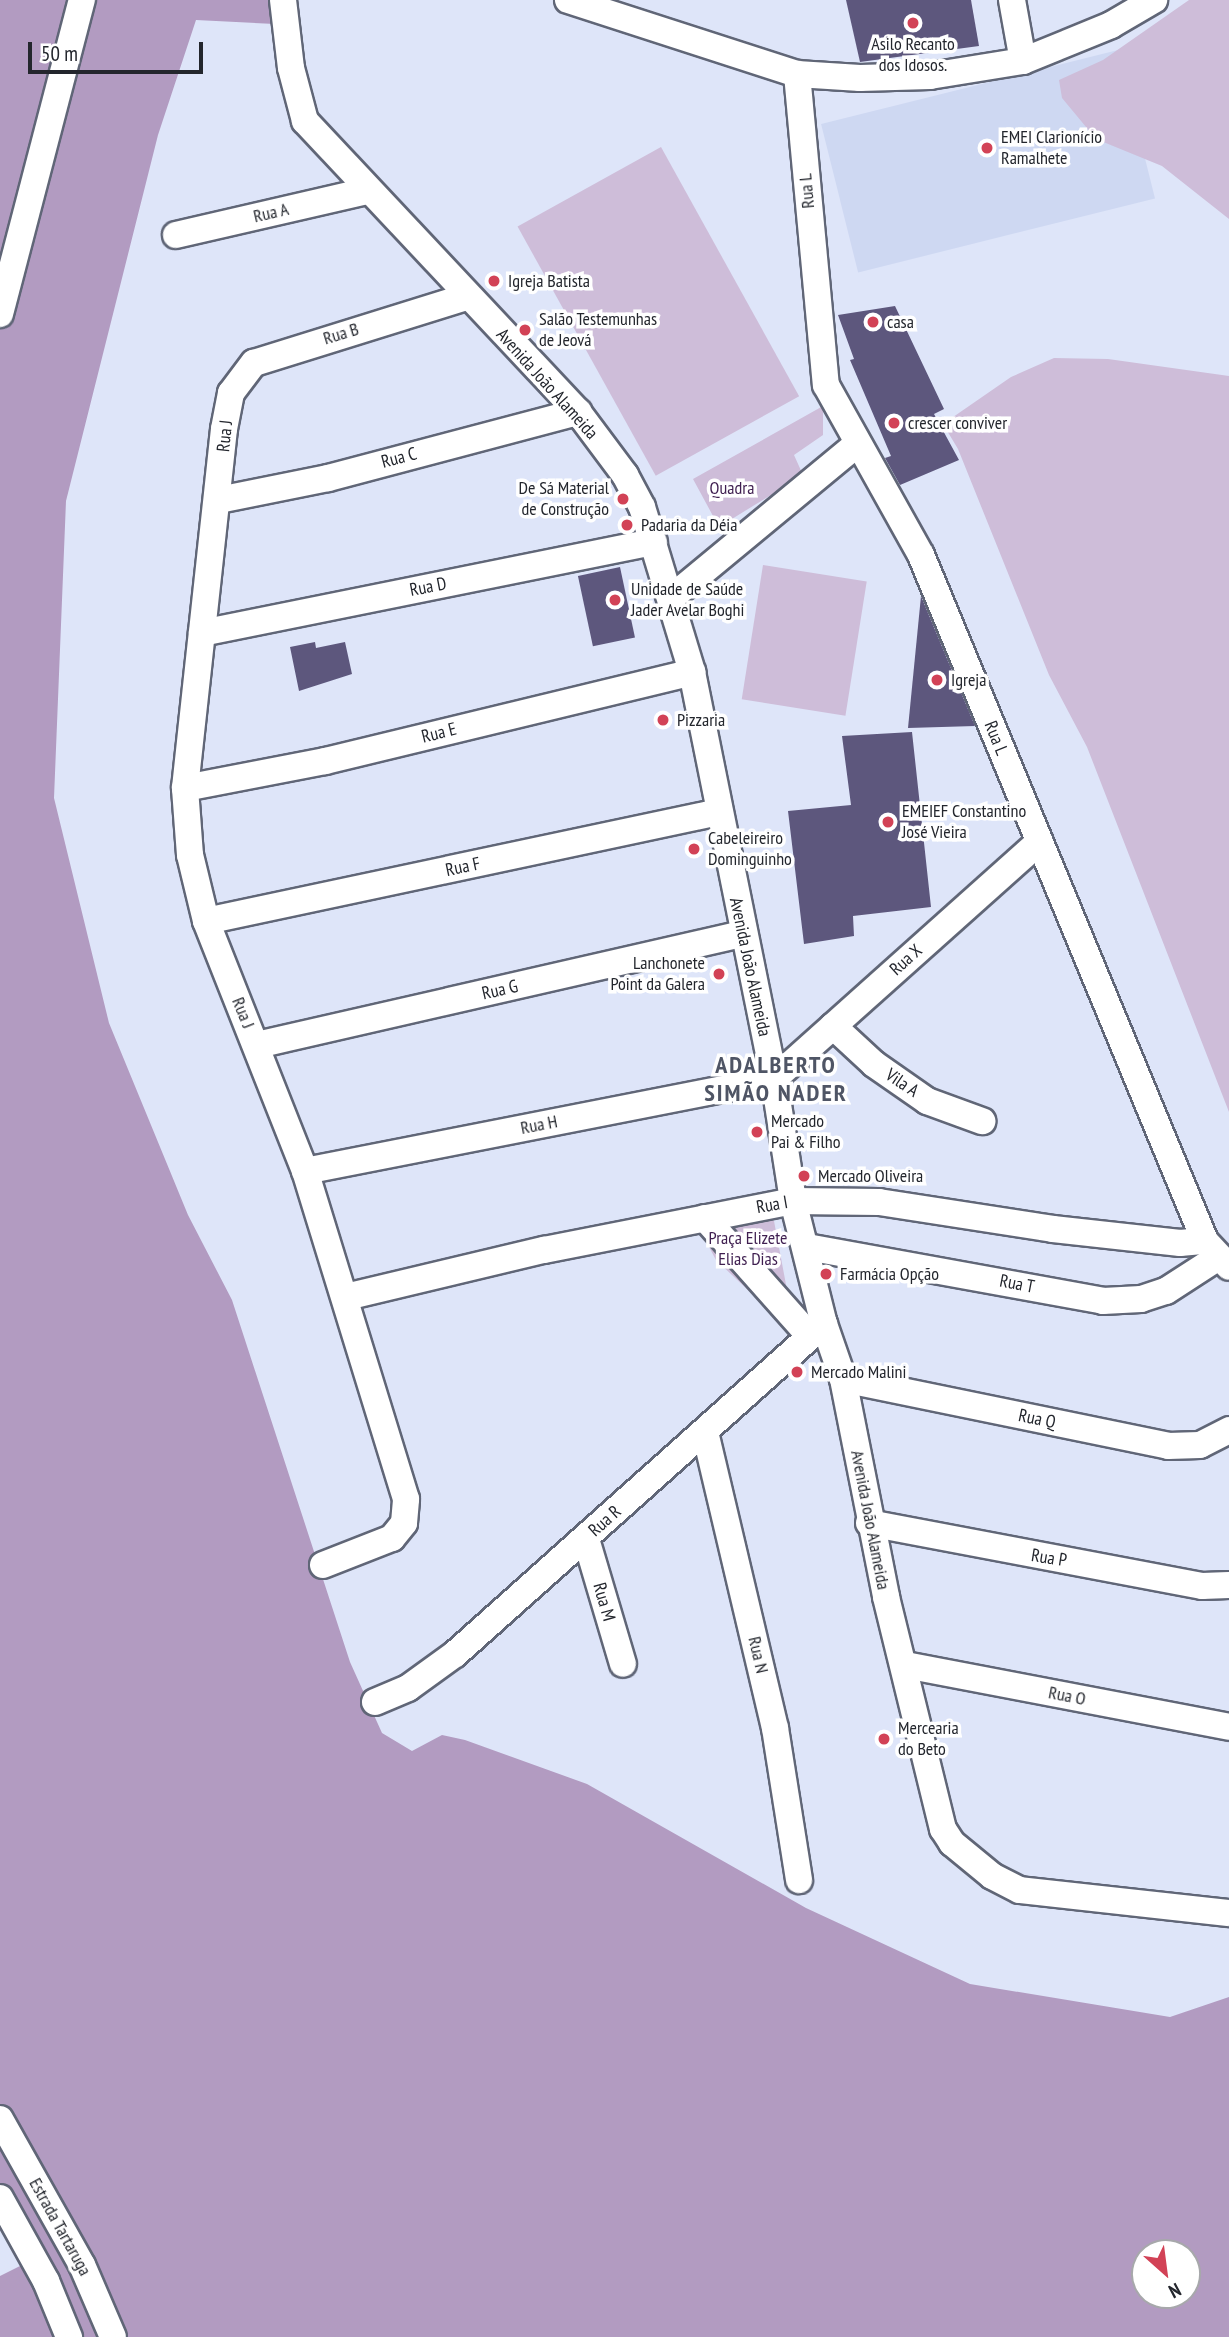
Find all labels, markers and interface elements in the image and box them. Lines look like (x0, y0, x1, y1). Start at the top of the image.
marker: Asilo Recanto dos Idosos. (905, 15, 921, 31)
scale bar (32, 28, 206, 72)
place label: Asilo Recanto dos Idosos. (871, 34, 955, 76)
text: 50 m (41, 40, 78, 67)
place label: EMEI Clarionício Ramalhete (1001, 127, 1102, 170)
marker: EMEI Clarionício Ramalhete (979, 140, 995, 156)
street label: Rua L (795, 173, 819, 209)
street label: Rua A (251, 198, 291, 228)
place label: Igreja Batista (508, 270, 590, 292)
marker: Igreja Batista (486, 273, 502, 289)
place label: Salão Testemunhas de Jeová (539, 309, 657, 352)
place label: casa (887, 311, 914, 333)
marker: casa (865, 314, 881, 330)
street label: Rua B (321, 318, 361, 350)
marker: Salão Testemunhas de Jeová (517, 322, 533, 338)
street label: Avenida João Alameida (492, 324, 602, 444)
place label: crescer conviver (908, 412, 1007, 434)
marker: crescer conviver (886, 415, 902, 431)
street label: Rua J (213, 419, 237, 453)
street label: Rua C (379, 443, 419, 473)
park label: Quadra (710, 477, 754, 499)
place label: De Sá Material de Construção (518, 478, 609, 520)
marker: De Sá Material de Construção (615, 491, 631, 507)
place label: Padaria da Déia (641, 514, 737, 536)
marker: Padaria da Déia (619, 517, 635, 533)
street label: Rua D (408, 573, 448, 601)
place label: Unidade de Saúde Jader Avelar Boghi (631, 579, 745, 622)
marker: Unidade de Saúde Jader Avelar Boghi (605, 590, 625, 610)
place label: Igreja (951, 669, 986, 691)
marker: Igreja (929, 672, 945, 688)
place label: Pizzaria (677, 709, 725, 731)
marker: Pizzaria (655, 712, 671, 728)
street label: Rua E (419, 718, 459, 748)
street label: Rua L (979, 718, 1013, 758)
place label: EMEIEF Constantino José Vieira (902, 801, 1026, 844)
marker: EMEIEF Constantino José Vieira (880, 814, 896, 830)
place label: Cabeleireiro Dominguinho (708, 828, 792, 870)
marker: Cabeleireiro Dominguinho (686, 841, 702, 857)
street label: Rua F (444, 853, 482, 881)
street label: Avenida João Alameida (725, 895, 775, 1039)
street label: Rua X (885, 940, 927, 980)
place label: Lanchonete Point da Galera (610, 953, 705, 996)
marker: Lanchonete Point da Galera (711, 966, 727, 982)
street label: Rua G (480, 975, 520, 1005)
street label: Rua J (227, 994, 259, 1032)
district label: ADALBERTO SIMÃO NADER (705, 1051, 847, 1107)
street label: Vila A (881, 1064, 923, 1102)
street label: Rua H (519, 1111, 559, 1139)
place label: Mercado Pai & Filho (771, 1111, 840, 1154)
marker: Mercado Pai & Filho (749, 1124, 765, 1140)
place label: Mercado Oliveira (818, 1165, 923, 1187)
marker: Mercado Oliveira (796, 1168, 812, 1184)
street label: Rua I (755, 1192, 789, 1218)
park label: Praça Elizete Elias Dias (709, 1228, 787, 1270)
place label: Farmácia Opção (840, 1263, 939, 1285)
marker: Farmácia Opção (818, 1266, 834, 1282)
street label: Rua T (998, 1270, 1036, 1298)
place label: Mercado Malini (811, 1361, 906, 1383)
marker: Mercado Malini (789, 1364, 805, 1380)
street label: Rua Q (1016, 1405, 1058, 1433)
street label: Avenida João Alameida (846, 1448, 894, 1592)
street label: Rua R (584, 1501, 626, 1541)
street label: Rua P (1030, 1545, 1068, 1571)
street label: Rua M (588, 1580, 620, 1624)
street label: Rua N (743, 1634, 773, 1676)
street label: Rua O (1047, 1682, 1087, 1710)
place label: Mercearia do Beto (898, 1718, 959, 1760)
marker: Mercearia do Beto (876, 1731, 892, 1747)
street label: Estrada Tartaruga (24, 2174, 96, 2280)
north arrow (1131, 2239, 1201, 2309)
text: N (1165, 2278, 1185, 2304)

